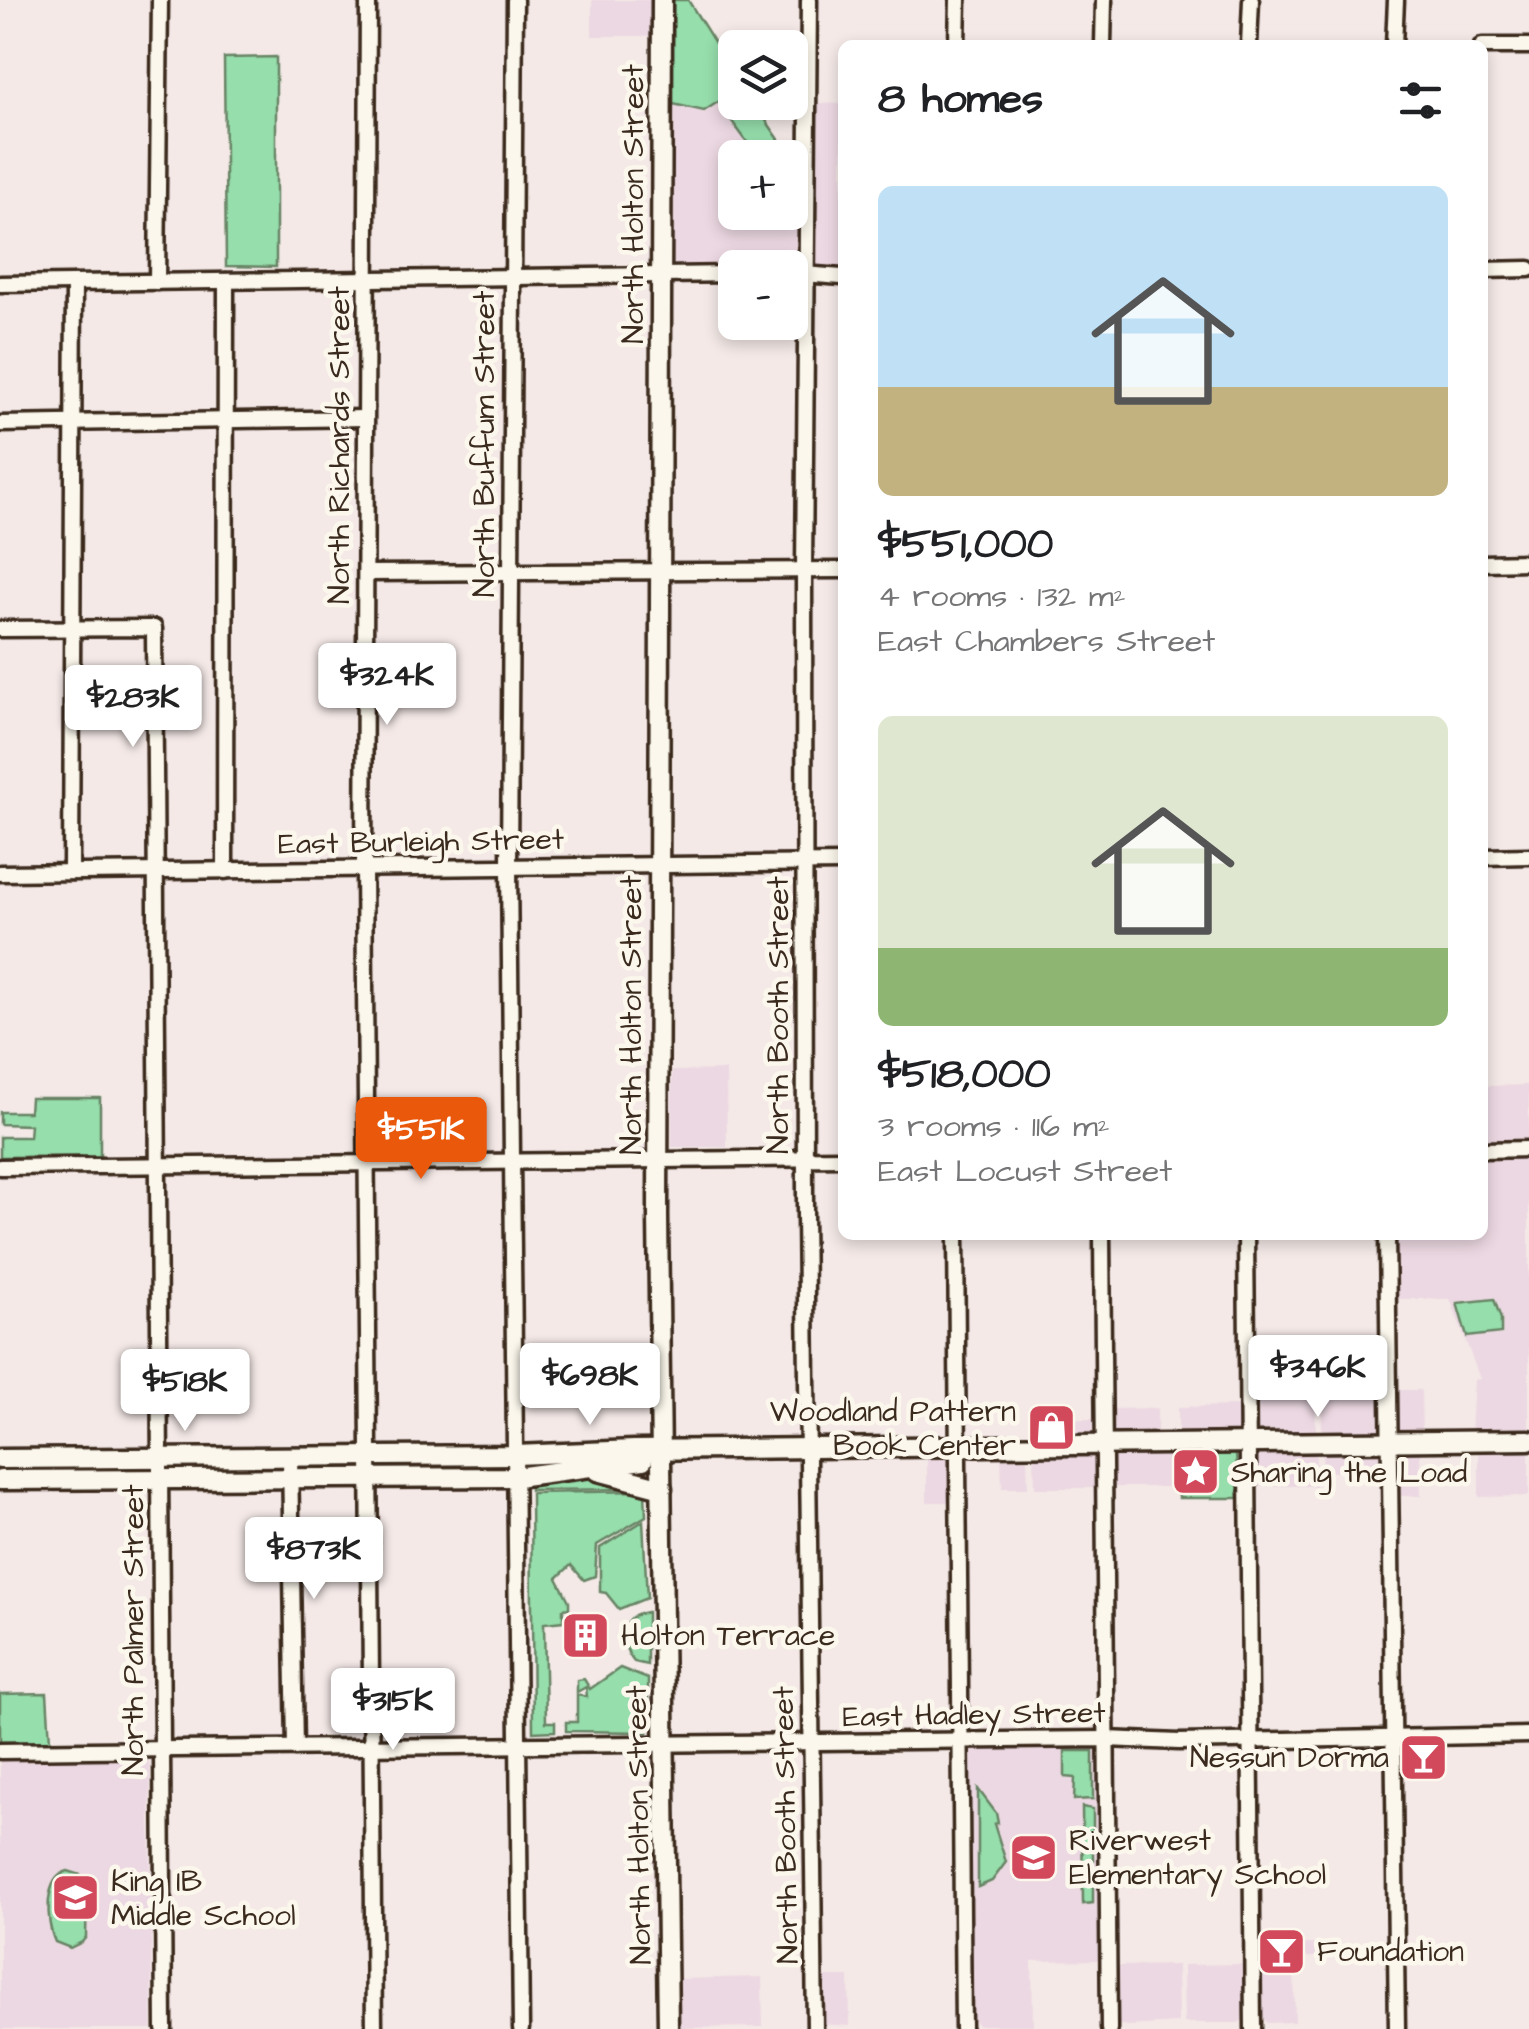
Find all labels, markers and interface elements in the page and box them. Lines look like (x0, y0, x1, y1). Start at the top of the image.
map controls (718, 30, 808, 340)
button: layers (718, 30, 808, 120)
street label: North Holton Street (613, 64, 655, 344)
text: 8 homes (878, 71, 1043, 129)
icon: filters (1393, 73, 1448, 128)
button: + (718, 140, 808, 230)
button: − (718, 250, 808, 340)
icon: home (1073, 251, 1253, 431)
street label: North Richards Street (319, 286, 361, 604)
street label: North Buffum Street (464, 291, 506, 597)
text: $551,000 (878, 516, 1053, 574)
text: 4 rooms · 132 m² (878, 574, 1126, 619)
text: East Chambers Street (878, 619, 1215, 664)
pin: $324K (317, 643, 457, 728)
text: $324K (340, 653, 434, 698)
pin: $283K (63, 665, 203, 750)
text: $283K (87, 675, 179, 720)
icon: home (1073, 781, 1253, 961)
street label: East Burleigh Street (278, 819, 564, 866)
street label: North Holton Street (611, 875, 653, 1155)
street label: North Booth Street (758, 876, 800, 1154)
text: $518,000 (878, 1046, 1051, 1104)
pin: $551K (351, 1097, 491, 1182)
text: 3 rooms · 116 m² (878, 1104, 1110, 1149)
text: $551K (378, 1107, 464, 1152)
text: East Locust Street (878, 1149, 1172, 1194)
pin: $346K (1248, 1335, 1388, 1420)
pin: $698K (520, 1343, 660, 1428)
text: $346K (1270, 1345, 1366, 1390)
pin: $518K (115, 1349, 255, 1434)
text: $698K (542, 1353, 638, 1398)
text: $518K (143, 1359, 227, 1404)
place label: Woodland Pattern Book Center (770, 1391, 1016, 1467)
shop icon: Woodland Pattern Book Center (1025, 1402, 1077, 1454)
place icon: Sharing the Load (1170, 1446, 1222, 1498)
place label: Sharing the Load (1231, 1452, 1467, 1495)
street label: North Palmer Street (113, 1484, 155, 1776)
pin: $873K (244, 1517, 384, 1602)
text: $873K (267, 1527, 361, 1572)
building icon: Holton Terrace (560, 1609, 612, 1661)
place label: Holton Terrace (621, 1615, 835, 1657)
pin: $315K (323, 1668, 463, 1753)
text: $315K (353, 1678, 433, 1723)
street label: North Holton Street (616, 1685, 662, 1965)
street label: North Booth Street (763, 1686, 809, 1964)
street label: East Hadley Street (842, 1692, 1106, 1739)
bar icon: Nessun Dorma (1398, 1731, 1450, 1783)
place label: Nessun Dorma (1190, 1737, 1389, 1779)
place label: Riverwest Elementary School (1069, 1820, 1326, 1897)
school or university icon: Riverwest Elementary School (1008, 1831, 1060, 1883)
place label: King IB Middle School (111, 1861, 296, 1937)
school or university icon: King IB Middle School (50, 1872, 102, 1924)
bar icon: Foundation (1256, 1925, 1308, 1977)
place label: Foundation (1317, 1931, 1464, 1973)

